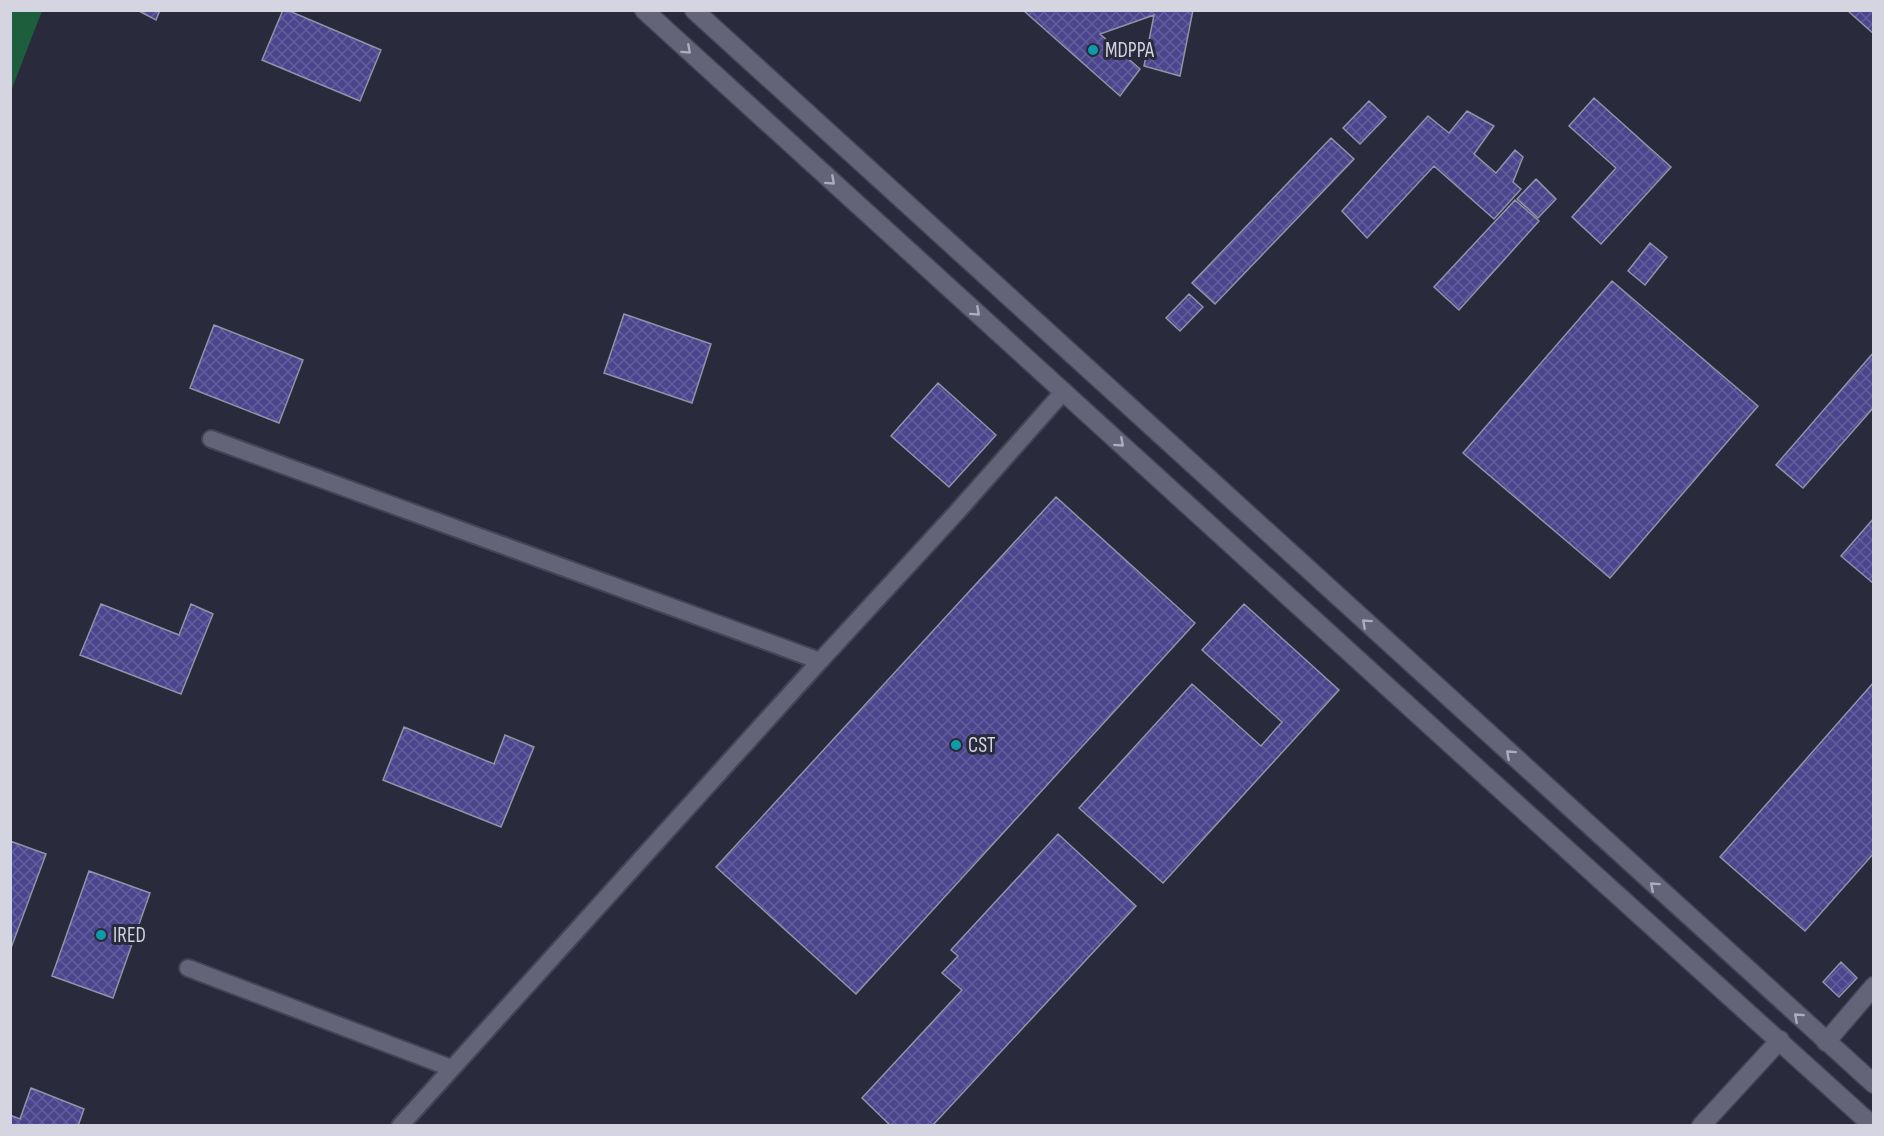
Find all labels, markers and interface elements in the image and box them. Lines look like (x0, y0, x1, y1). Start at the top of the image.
place label: MDPPA (1105, 38, 1155, 63)
one-way arrow (680, 43, 691, 54)
marker: MDPPA (1086, 43, 1100, 57)
one-way arrow (825, 174, 835, 185)
one-way arrow (969, 305, 980, 316)
one-way arrow (1114, 436, 1124, 447)
one-way arrow (1362, 619, 1373, 630)
place label: CST (968, 733, 996, 758)
marker: CST (949, 738, 963, 752)
one-way arrow (1506, 750, 1517, 761)
one-way arrow (1650, 882, 1661, 893)
place label: IRED (113, 923, 146, 948)
marker: IRED (94, 928, 108, 942)
one-way arrow (1795, 1013, 1805, 1024)

